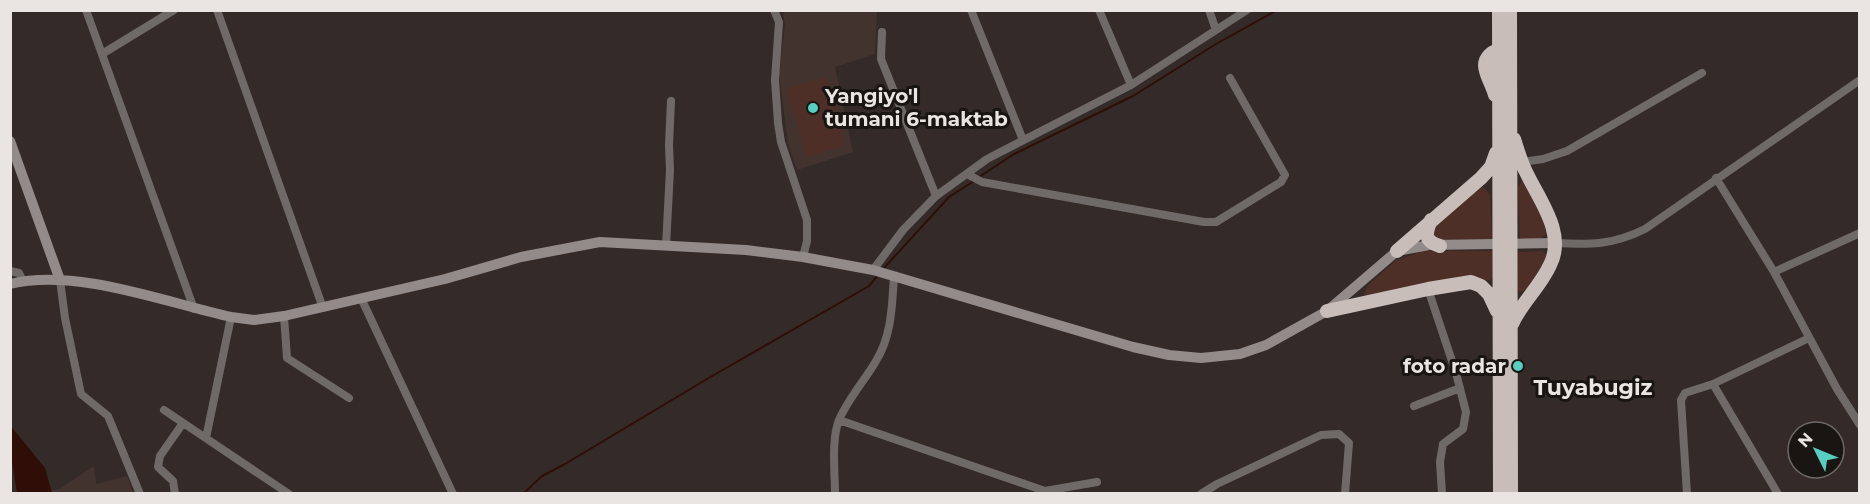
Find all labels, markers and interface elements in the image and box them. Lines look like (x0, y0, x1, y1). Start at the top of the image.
place label: Yangiyo'l tumani 6-maktab (824, 84, 1008, 131)
marker: Yangiyo'l tumani 6-maktab (806, 101, 820, 115)
place label: foto radar (1403, 354, 1506, 378)
marker: foto radar (1511, 359, 1525, 373)
district label: Tuyabugiz (1534, 374, 1653, 401)
north arrow (1786, 420, 1846, 480)
text: N (1794, 429, 1817, 451)

